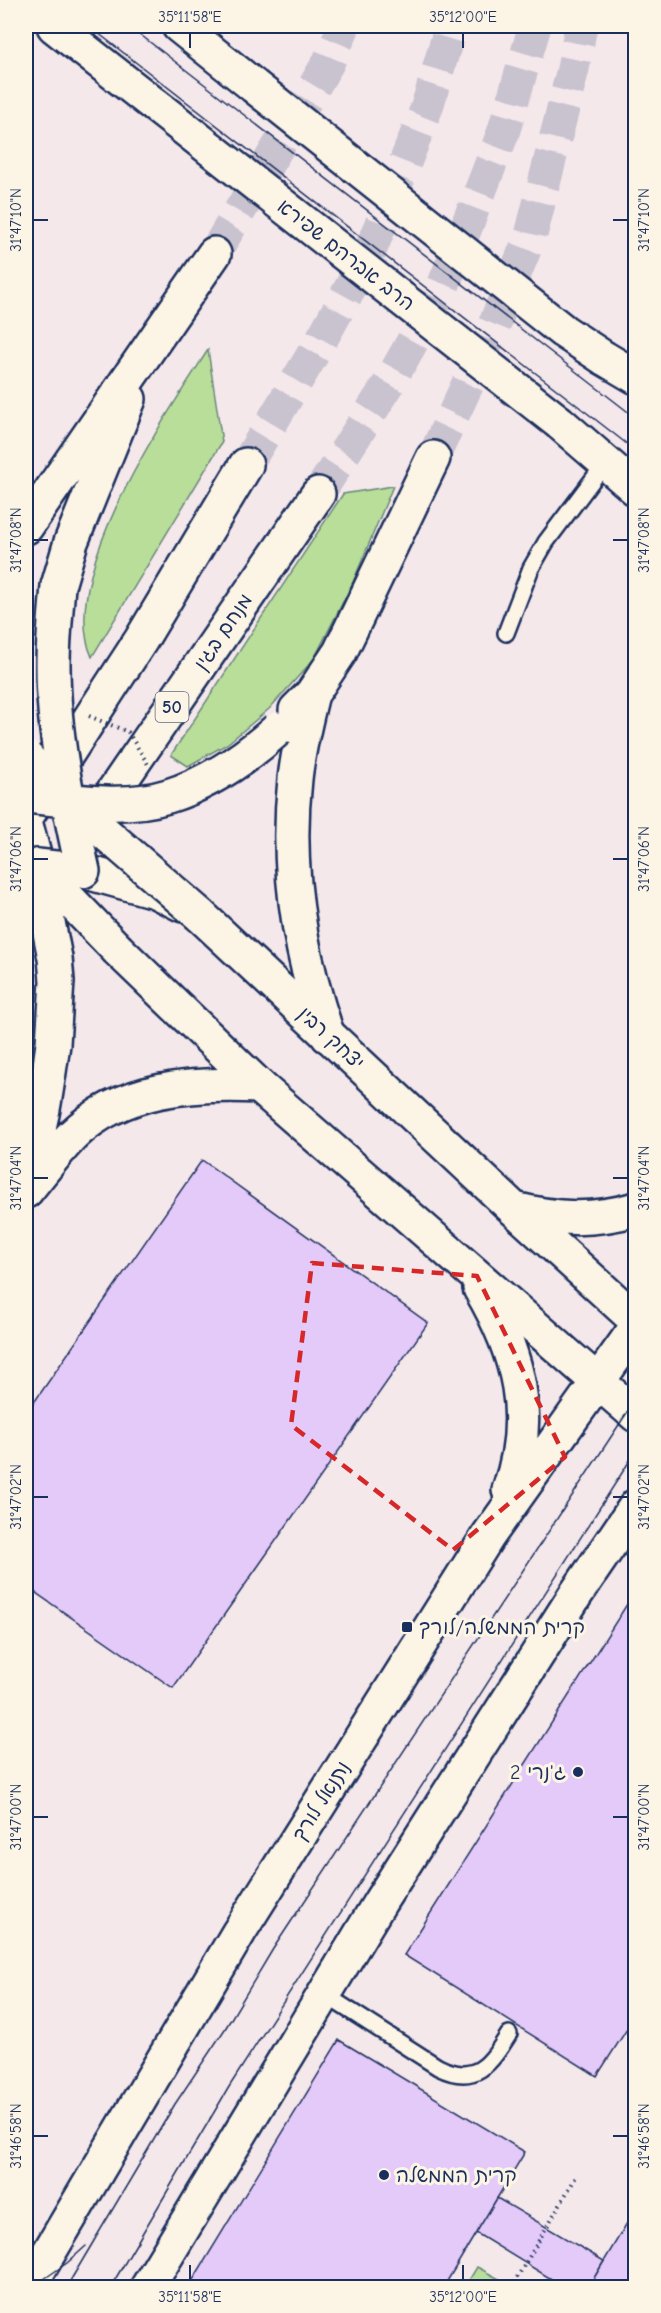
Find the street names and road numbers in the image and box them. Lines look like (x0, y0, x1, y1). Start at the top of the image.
street label: הרב אברהם שפירא (273, 194, 419, 316)
street label: מנחם בגין (189, 589, 257, 675)
road number: 50 (156, 692, 188, 722)
street label: יצחק רבין (293, 1002, 369, 1074)
street label: נתנאל לורך (287, 1757, 355, 1845)

